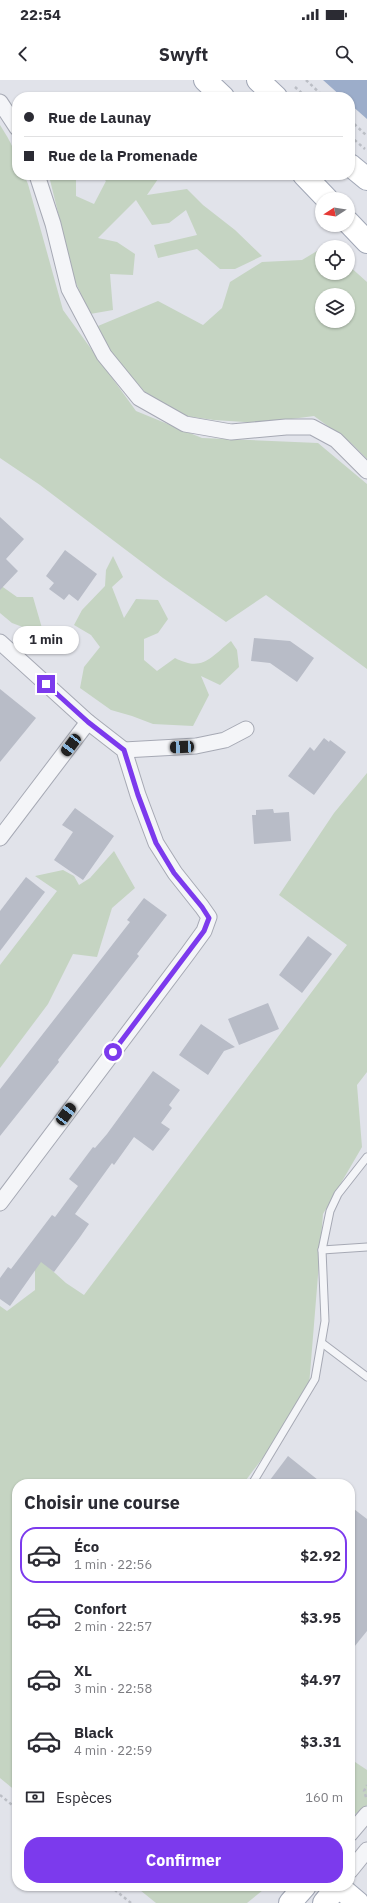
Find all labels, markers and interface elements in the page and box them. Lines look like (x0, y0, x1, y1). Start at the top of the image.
text: 22:54 (20, 5, 61, 24)
icon: back (12, 43, 34, 65)
text: Swyft (159, 43, 208, 66)
icon: search (333, 43, 355, 65)
text: Rue de Launay (48, 108, 151, 127)
text: Rue de la Promenade (48, 146, 198, 165)
north arrow (315, 192, 355, 232)
map controls (315, 192, 355, 328)
button: locate (315, 240, 355, 280)
button: layers (315, 288, 355, 328)
callout: 1 min (13, 626, 79, 654)
text: 1 min (29, 631, 63, 648)
route end (37, 675, 55, 693)
car (59, 732, 83, 758)
car (170, 740, 194, 754)
route start (104, 1043, 122, 1061)
car (54, 1101, 78, 1127)
text: Choisir une course (24, 1491, 180, 1514)
icon: car (26, 1537, 62, 1573)
text: Éco (74, 1537, 99, 1556)
text: $2.92 (300, 1546, 341, 1565)
text: 1 min · 22:56 (74, 1556, 152, 1573)
icon: car (26, 1599, 62, 1635)
text: Confort (74, 1599, 127, 1618)
text: $3.95 (300, 1608, 341, 1627)
text: 2 min · 22:57 (74, 1618, 152, 1635)
icon: car (26, 1661, 62, 1697)
text: XL (74, 1661, 92, 1680)
text: $4.97 (300, 1670, 341, 1689)
text: 3 min · 22:58 (74, 1680, 152, 1697)
icon: car (26, 1723, 62, 1759)
text: Black (74, 1723, 114, 1742)
text: $3.31 (300, 1732, 341, 1751)
text: 4 min · 22:59 (74, 1742, 152, 1759)
icon: cash (24, 1786, 46, 1808)
text: Espèces (56, 1788, 112, 1807)
text: 160 m (305, 1789, 343, 1806)
button: Confirmer (24, 1837, 343, 1883)

